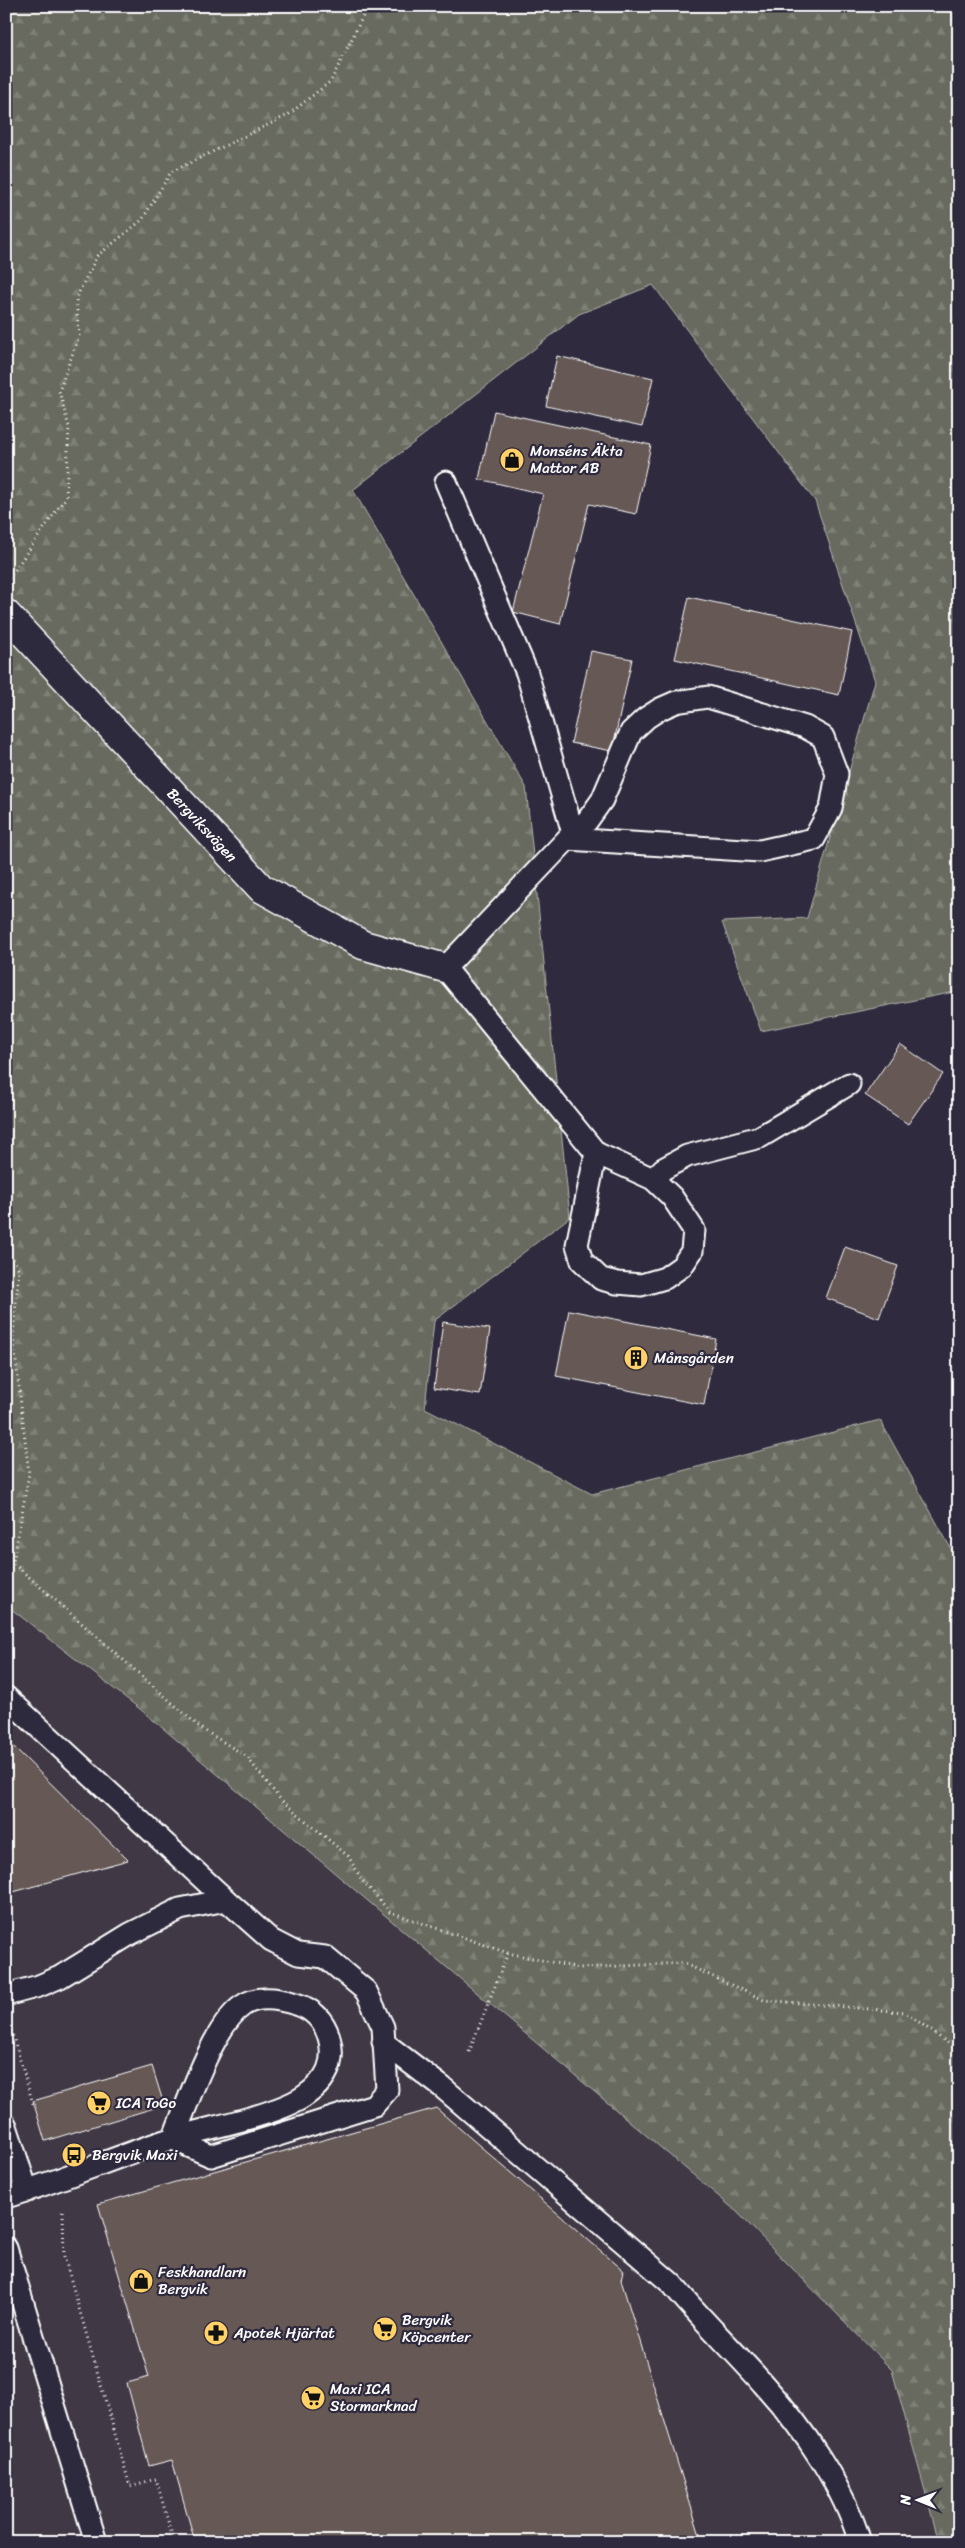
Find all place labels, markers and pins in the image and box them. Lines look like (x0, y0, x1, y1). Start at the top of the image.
place label: Monséns Äkta Mattor AB (530, 438, 623, 481)
shop icon: Monséns Äkta Mattor AB (499, 447, 525, 473)
building icon: Månsgården (623, 1345, 649, 1371)
place label: Månsgården (654, 1345, 734, 1371)
supermarket icon: ICA ToGo (86, 2090, 112, 2116)
place label: ICA ToGo (115, 2090, 177, 2116)
bus stop icon: Bergvik Maxi (61, 2142, 87, 2168)
place label: Bergvik Maxi (92, 2142, 178, 2168)
place label: Feskhandlarn Bergvik (158, 2259, 246, 2302)
shop icon: Feskhandlarn Bergvik (128, 2268, 154, 2294)
place label: Bergvik Köpcenter (402, 2307, 471, 2350)
supermarket icon: Bergvik Köpcenter (372, 2316, 398, 2342)
pharmacy icon: Apotek Hjärtat (203, 2320, 229, 2346)
place label: Apotek Hjärtat (233, 2320, 335, 2346)
place label: Maxi ICA Stormarknad (330, 2376, 418, 2419)
supermarket icon: Maxi ICA Stormarknad (300, 2385, 326, 2411)

